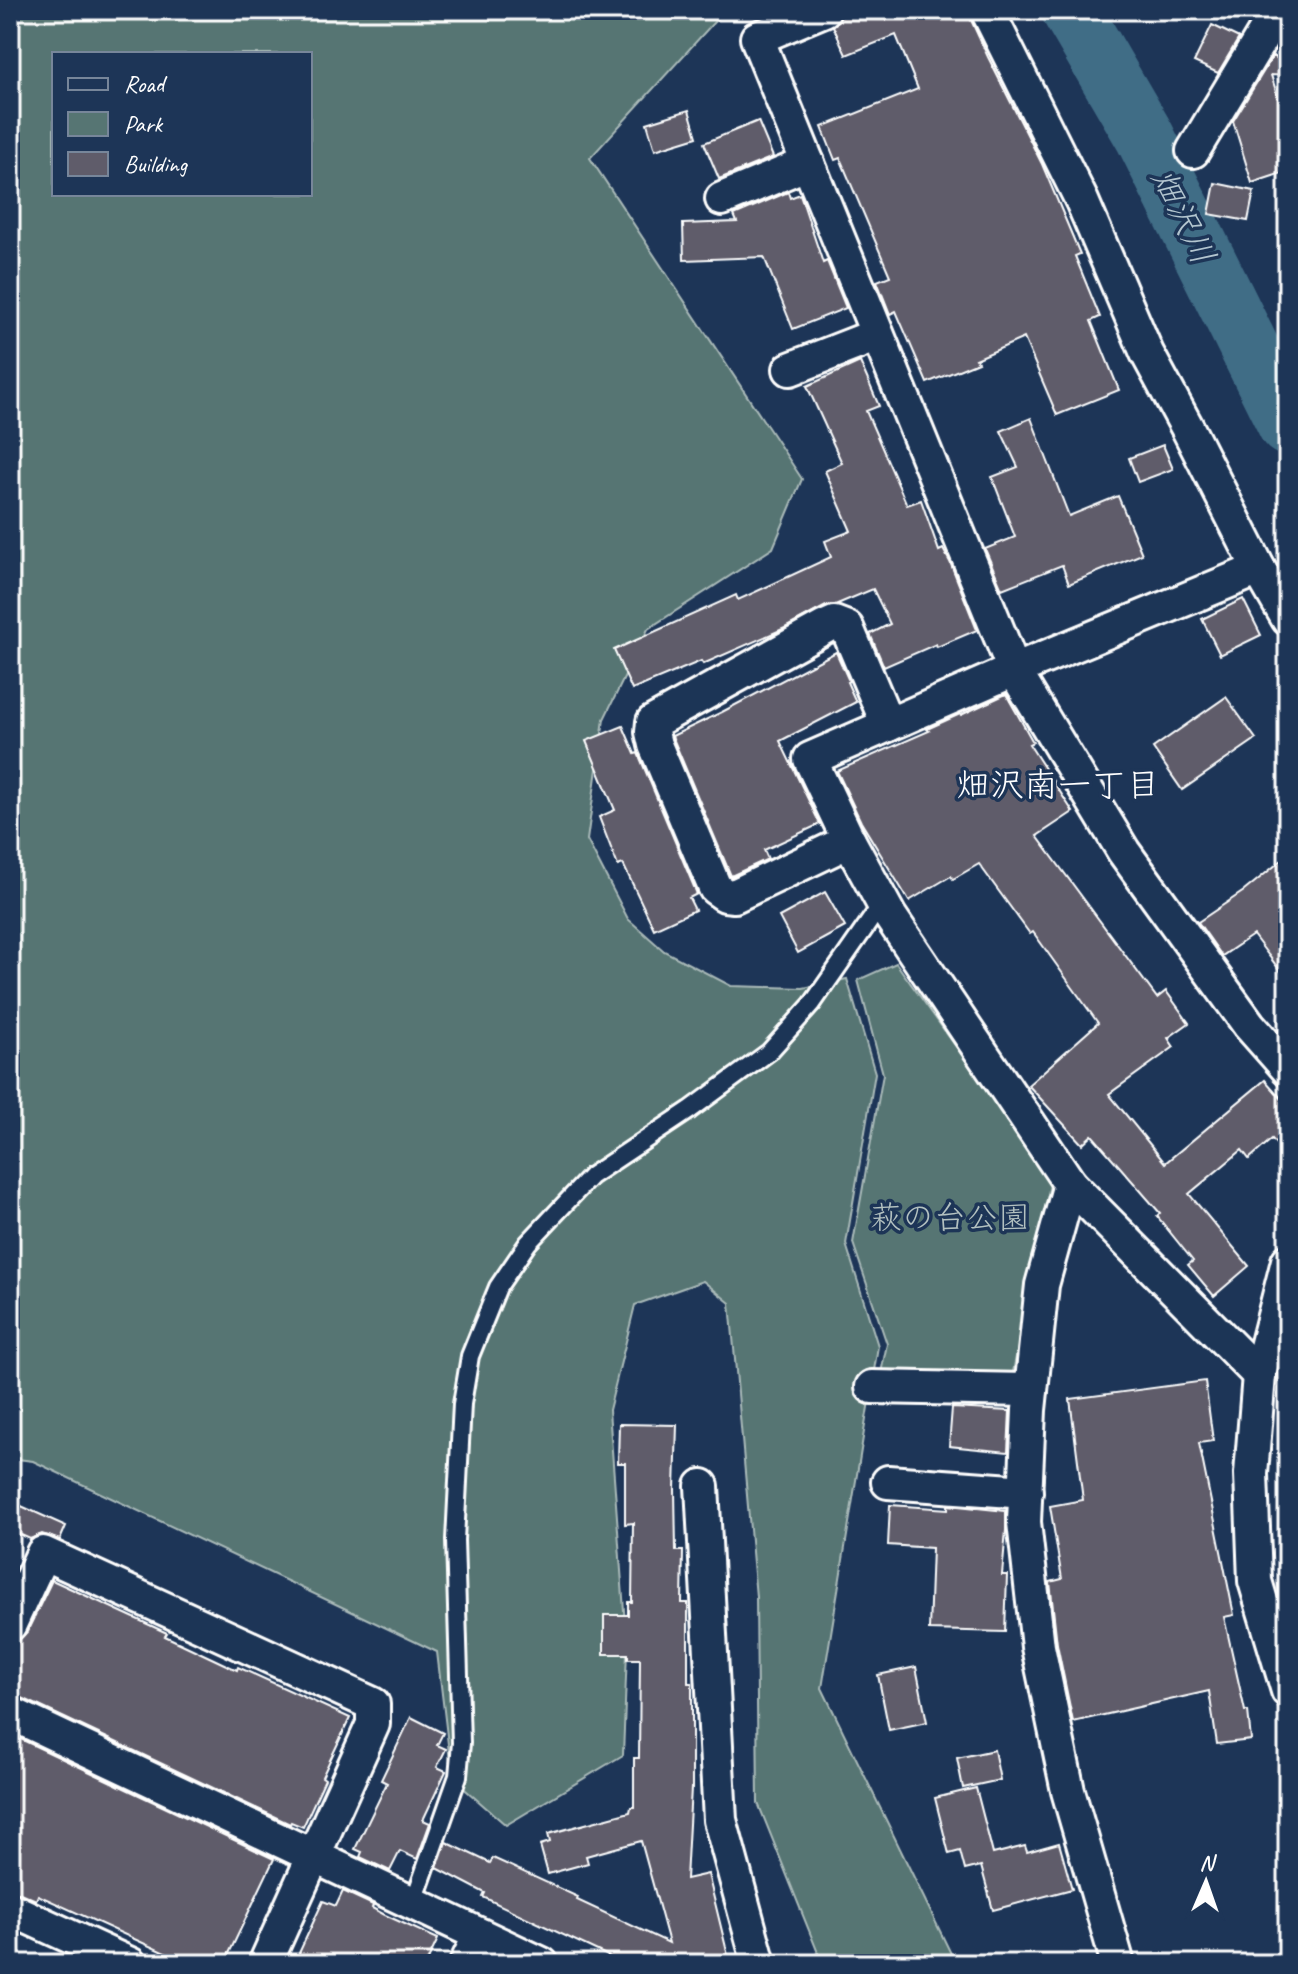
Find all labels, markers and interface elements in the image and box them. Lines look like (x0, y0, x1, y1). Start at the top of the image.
legend (52, 52, 312, 196)
text: Road (124, 69, 168, 99)
text: Park (124, 109, 164, 139)
text: Building (124, 149, 189, 179)
water label: 畑沢川 (1142, 161, 1225, 271)
district label: 畑沢南一丁目 (956, 763, 1160, 806)
park label: 萩の台公園 (870, 1197, 1030, 1238)
north arrow (1166, 1842, 1246, 1922)
text: N (1199, 1849, 1217, 1877)

